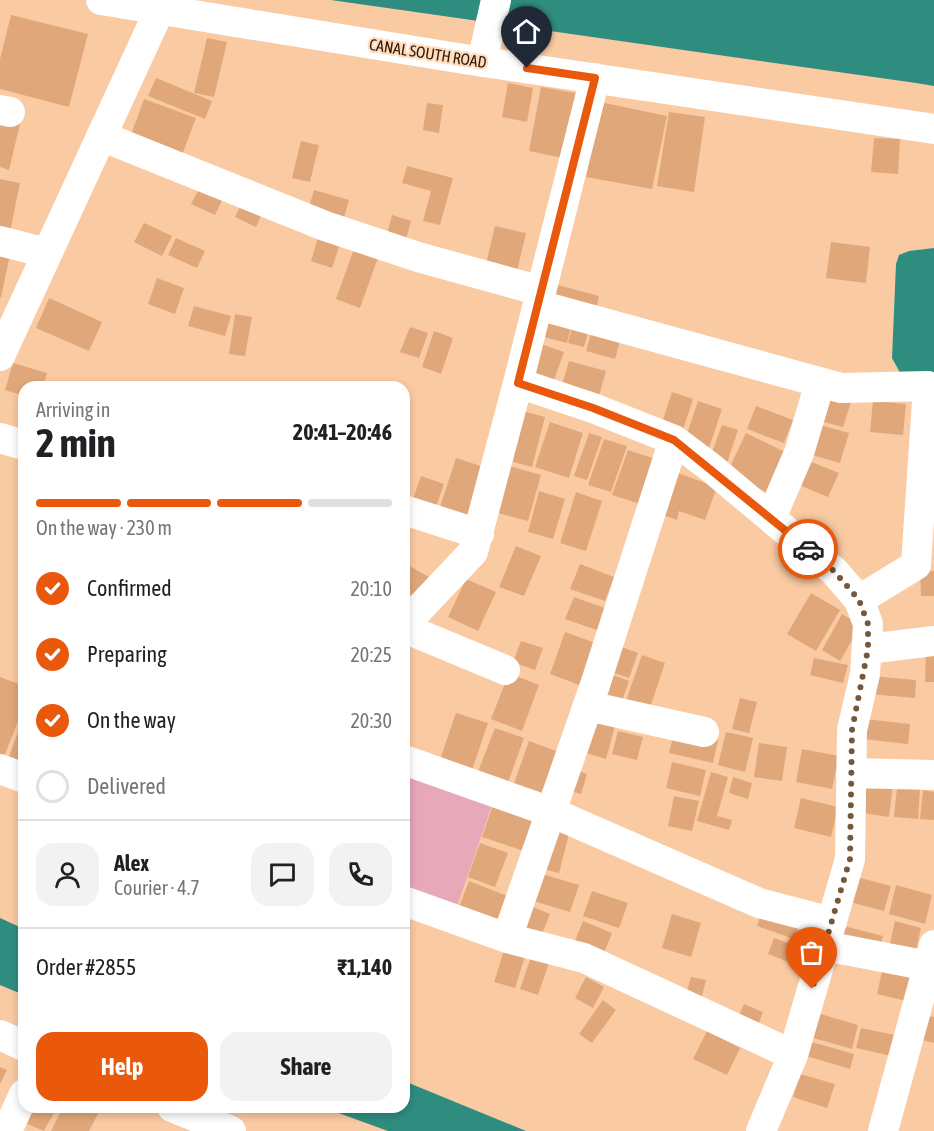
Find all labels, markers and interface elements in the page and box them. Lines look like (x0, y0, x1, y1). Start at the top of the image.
pin (501, 6, 552, 68)
icon: home (510, 15, 543, 48)
street label: CANAL SOUTH ROAD (368, 35, 488, 71)
text: Arriving in (36, 398, 110, 421)
text: 20:41–20:46 (293, 419, 392, 445)
text: 2 min (36, 421, 116, 465)
text: On the way · 230 m (36, 516, 172, 539)
courier (778, 519, 838, 579)
icon: car (792, 533, 825, 566)
icon: check (36, 572, 69, 605)
text: Confirmed (87, 575, 172, 601)
text: 20:10 (350, 577, 392, 600)
icon: check (36, 638, 69, 671)
text: Preparing (87, 641, 167, 667)
text: 20:25 (350, 643, 392, 666)
icon: check (36, 704, 69, 737)
text: On the way (87, 707, 176, 733)
text: 20:30 (350, 709, 392, 732)
text: Delivered (87, 773, 166, 799)
button: person (36, 843, 99, 906)
button: chat (251, 843, 314, 906)
button: phone (329, 843, 392, 906)
text: Alex (114, 850, 149, 876)
text: Courier · 4.7 (114, 876, 200, 899)
pin (786, 927, 837, 989)
icon: bag (795, 936, 828, 969)
text: Order #2855 (36, 954, 136, 980)
text: ₹1,140 (337, 954, 392, 980)
button: Help (36, 1032, 208, 1101)
button: Share (220, 1032, 392, 1101)

